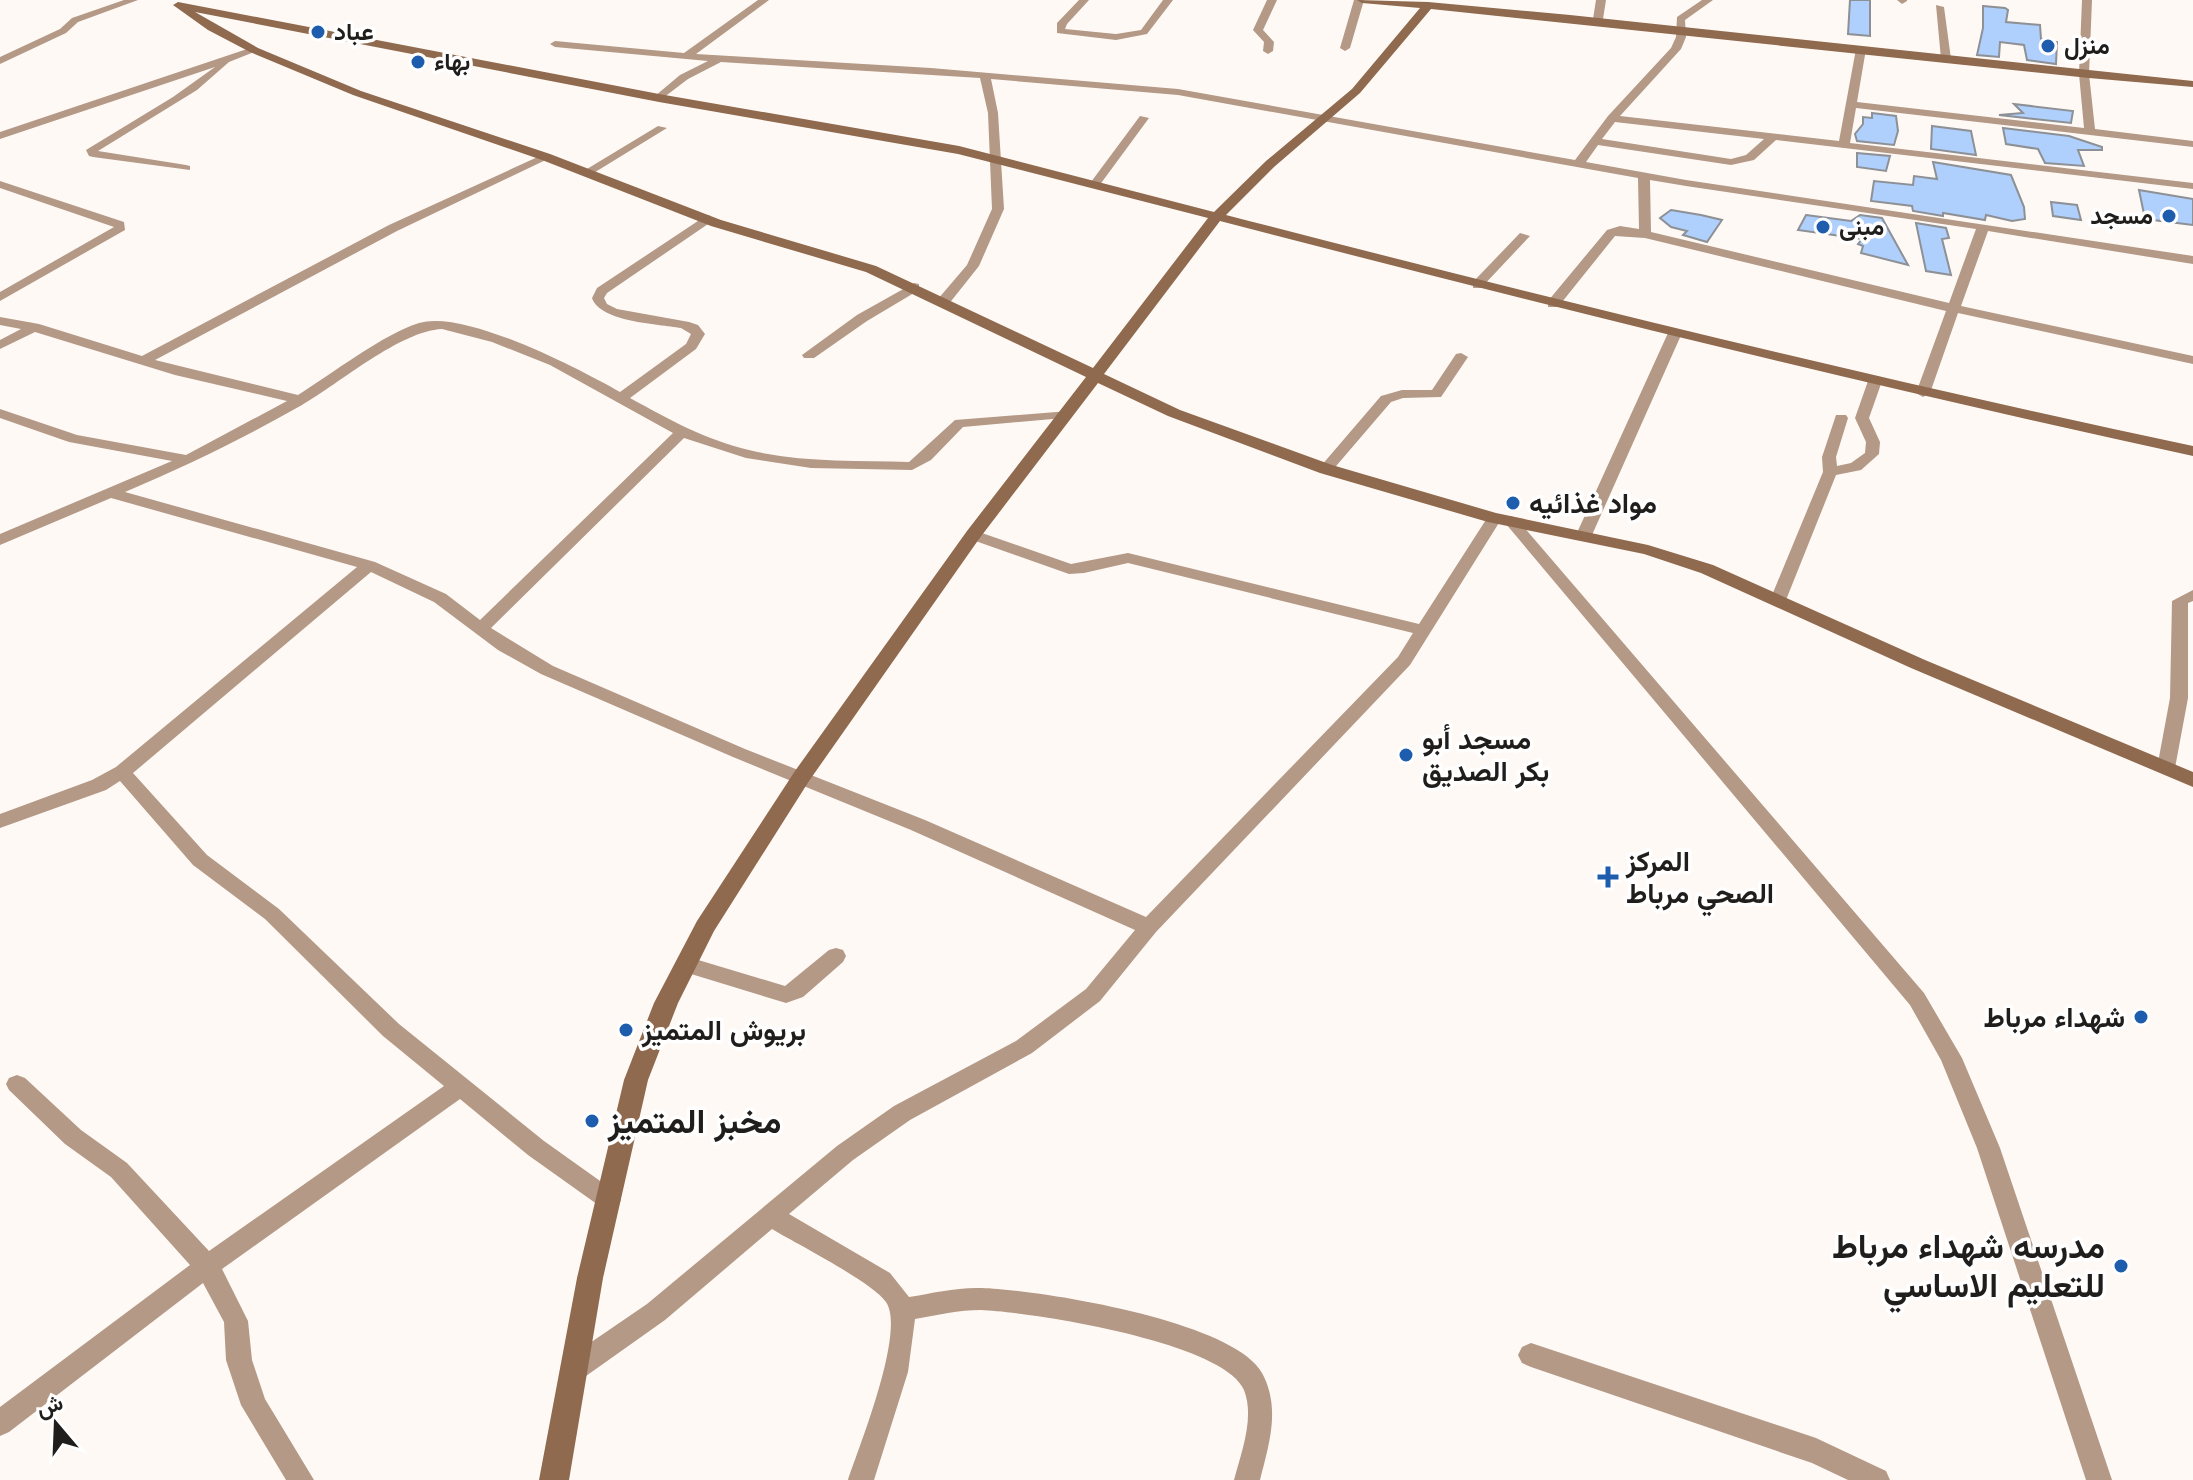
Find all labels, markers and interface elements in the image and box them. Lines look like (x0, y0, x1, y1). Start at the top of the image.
place label: عباد (334, 16, 374, 46)
marker: عباد (309, 23, 327, 41)
place label: منزل (2064, 30, 2110, 61)
marker: منزل (2039, 37, 2057, 55)
place label: بهاء (434, 46, 470, 77)
marker: بهاء (409, 53, 427, 71)
place label: مسجد (2090, 200, 2153, 230)
marker: مسجد (2160, 207, 2178, 225)
place label: مبنى (1839, 211, 1884, 241)
marker: مبنى (1814, 218, 1832, 236)
place label: مواد غذائيه (1529, 485, 1657, 521)
marker: مواد غذائيه (1504, 494, 1522, 512)
place label: مسجد أبو بكر الصديق (1422, 721, 1549, 789)
marker: مسجد أبو بكر الصديق (1397, 746, 1415, 764)
place label: المركز الصحي مرباط (1625, 843, 1774, 917)
marker: المركز الصحي مرباط (1597, 866, 1619, 888)
place label: شهداء مرباط (1983, 999, 2125, 1035)
marker: شهداء مرباط (2132, 1008, 2150, 1026)
place label: بريوش المتميز (641, 1012, 806, 1048)
marker: بريوش المتميز (617, 1021, 635, 1039)
place label: مخبز المتميز (607, 1099, 781, 1143)
marker: مخبز المتميز (583, 1112, 601, 1130)
place label: مدرسه شهداء مرباط للتعليم الاساسي (1832, 1224, 2105, 1313)
marker: مدرسه شهداء مرباط للتعليم الاساسي (2112, 1257, 2130, 1275)
north arrow (16, 1384, 96, 1464)
text: ش (32, 1388, 67, 1423)

